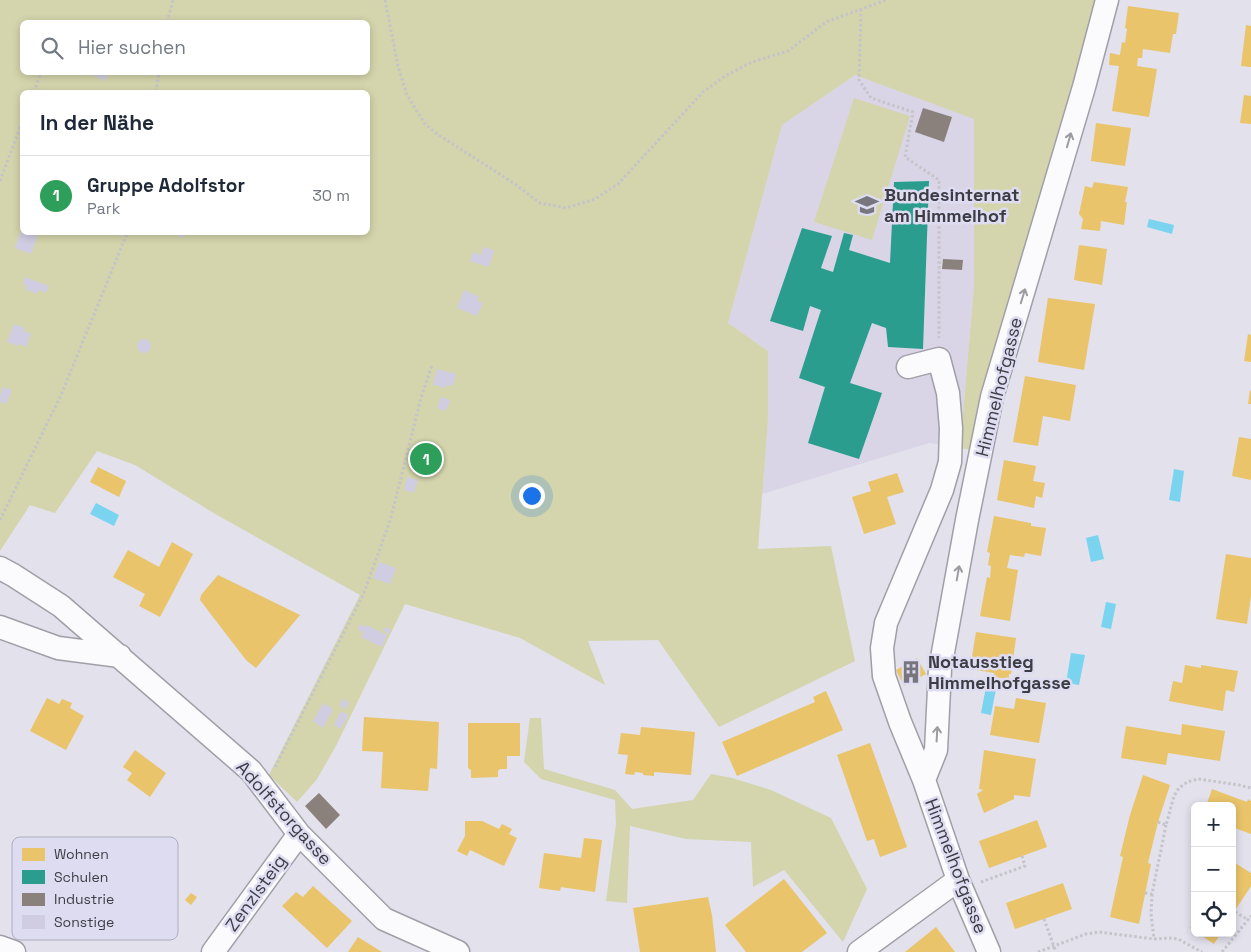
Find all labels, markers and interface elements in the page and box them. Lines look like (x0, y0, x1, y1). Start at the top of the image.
search box (20, 20, 370, 75)
icon: search (38, 34, 66, 62)
text: Hier suchen (78, 35, 186, 60)
text: In der Nähe (40, 109, 154, 136)
one-way arrow (1064, 132, 1074, 148)
text: Gruppe Adolfstor (87, 173, 245, 198)
place label: Bundesinternat am Himmelhof (884, 183, 1020, 227)
text: 1 (52, 185, 60, 206)
text: 30 m (312, 185, 350, 206)
school or university icon: Bundesinternat am Himmelhof (854, 192, 880, 218)
text: Park (87, 198, 120, 219)
one-way arrow (1018, 288, 1028, 304)
street label: Himmelhofgasse (970, 315, 1027, 459)
pin: 1 (410, 440, 442, 478)
your location (519, 483, 545, 509)
one-way arrow (953, 565, 963, 581)
place label: Notausstieg Himmelhofgasse (928, 650, 1071, 694)
building icon: Notausstieg Himmelhofgasse (898, 659, 924, 685)
one-way arrow (932, 726, 941, 742)
street label: Adolfstorgasse (231, 756, 337, 870)
street label: Himmelhofgasse (920, 795, 993, 937)
map controls (1191, 802, 1236, 937)
button: + (1191, 802, 1236, 847)
legend (12, 837, 178, 940)
text: Wohnen (54, 845, 109, 863)
button: − (1191, 847, 1236, 892)
street label: Zenzlsteig (220, 850, 291, 936)
text: Schulen (54, 868, 108, 886)
text: Industrie (54, 890, 114, 908)
button: locate (1191, 892, 1236, 937)
text: Sonstige (54, 913, 114, 931)

